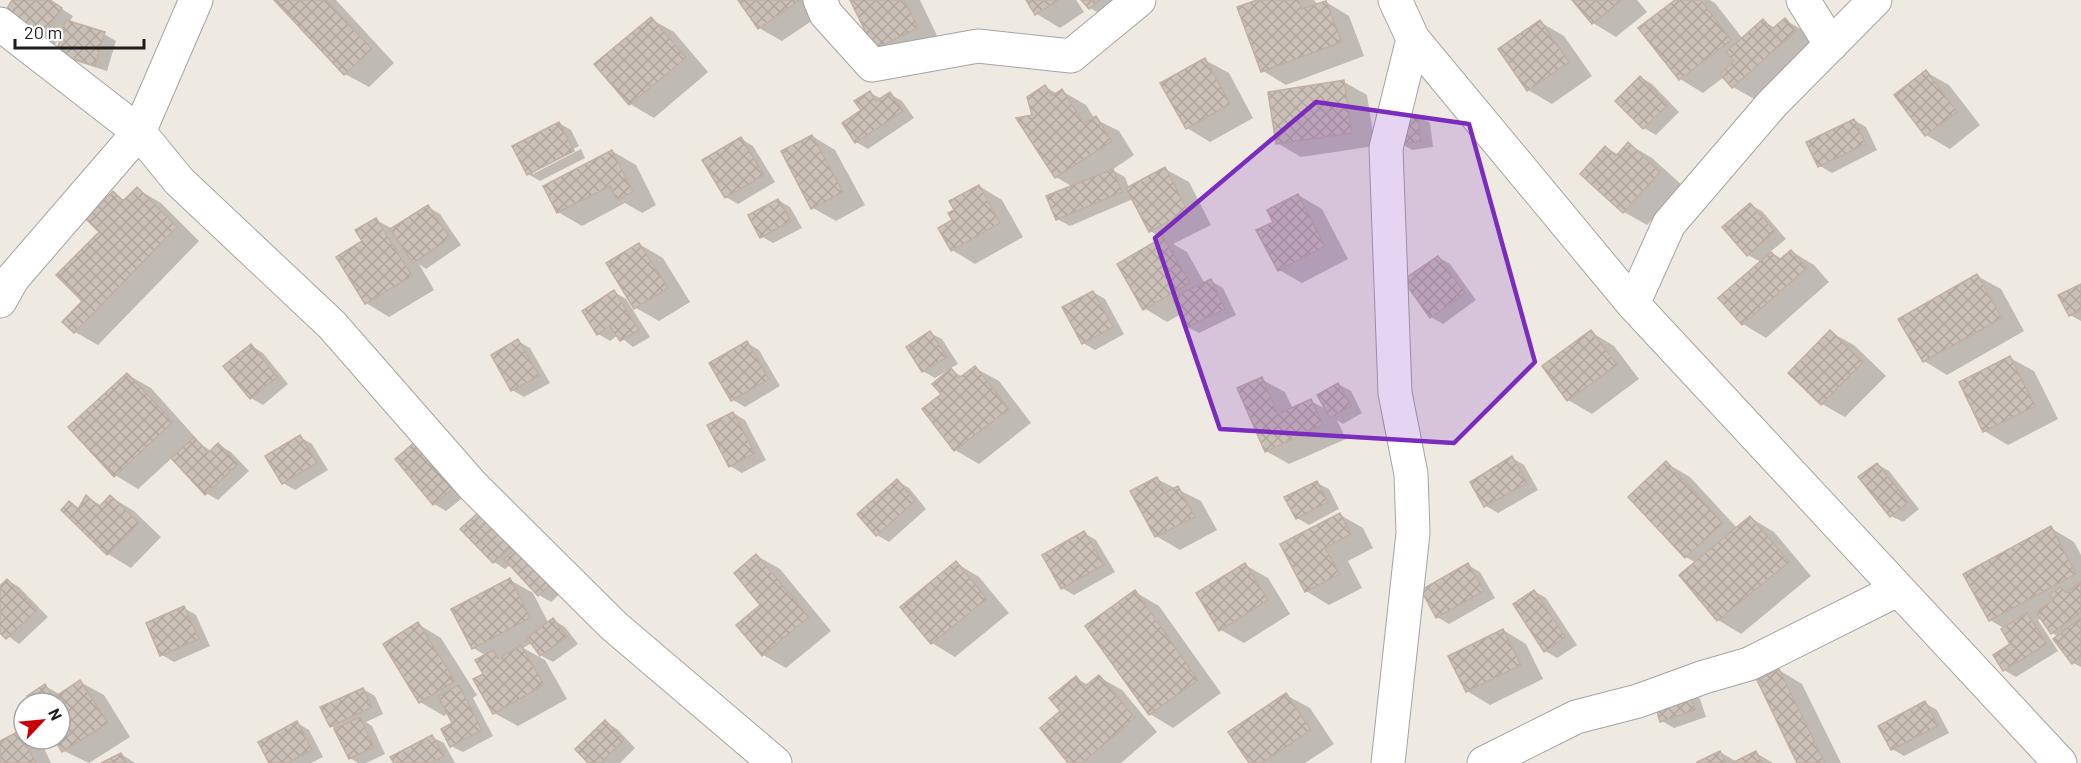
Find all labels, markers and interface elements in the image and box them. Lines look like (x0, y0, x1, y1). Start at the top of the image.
scale bar (15, 12, 144, 50)
text: 20 m (24, 21, 62, 43)
north arrow (12, 691, 72, 751)
text: N (45, 705, 67, 723)

